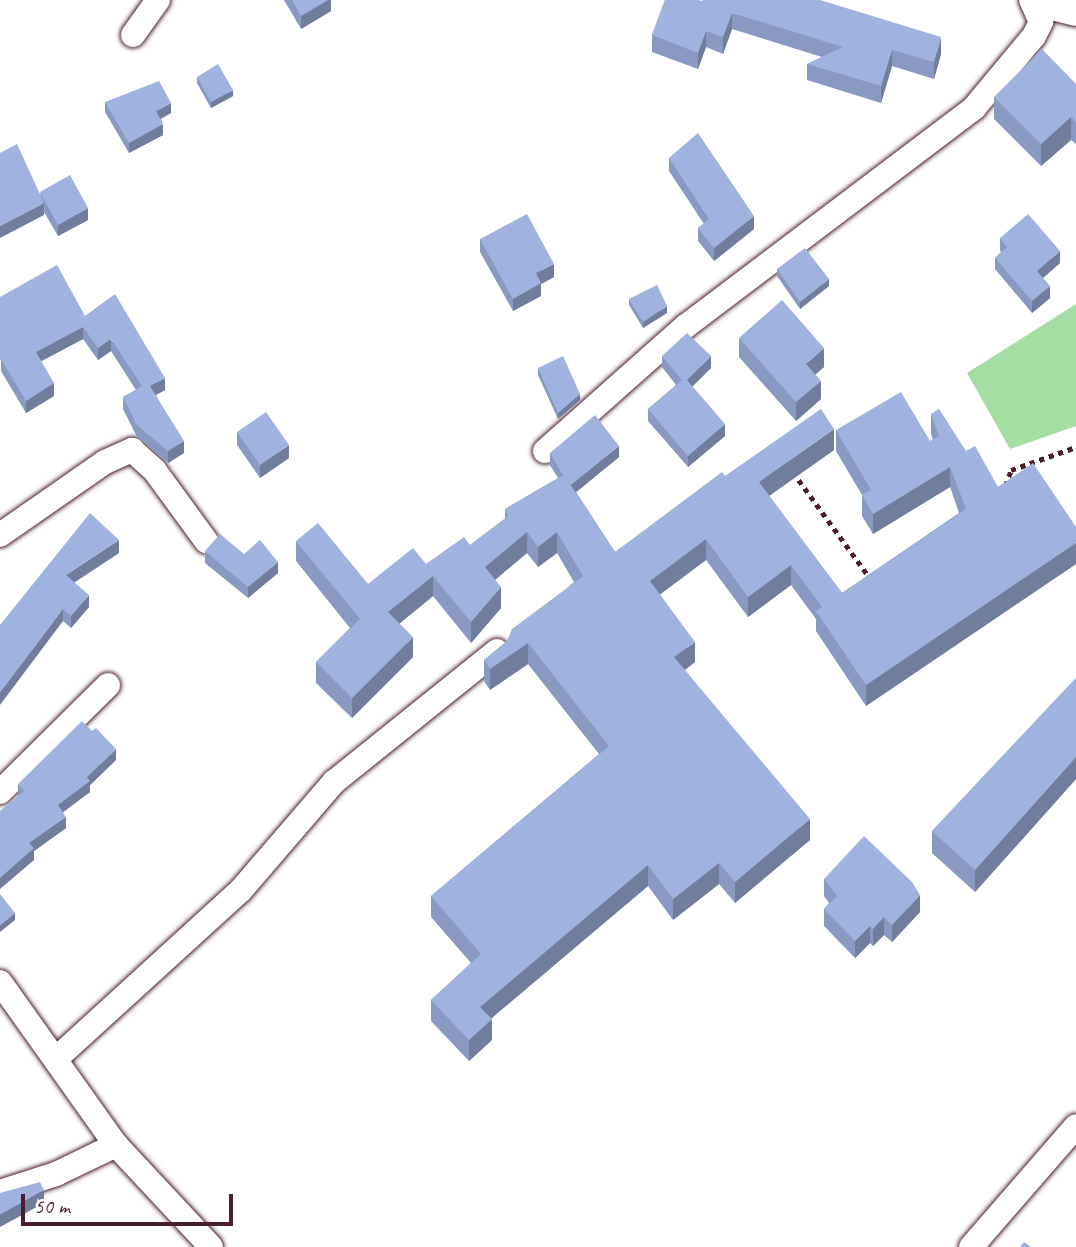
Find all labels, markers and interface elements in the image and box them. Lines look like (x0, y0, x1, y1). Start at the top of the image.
scale bar (24, 1180, 236, 1224)
text: 50 m (34, 1193, 70, 1219)

